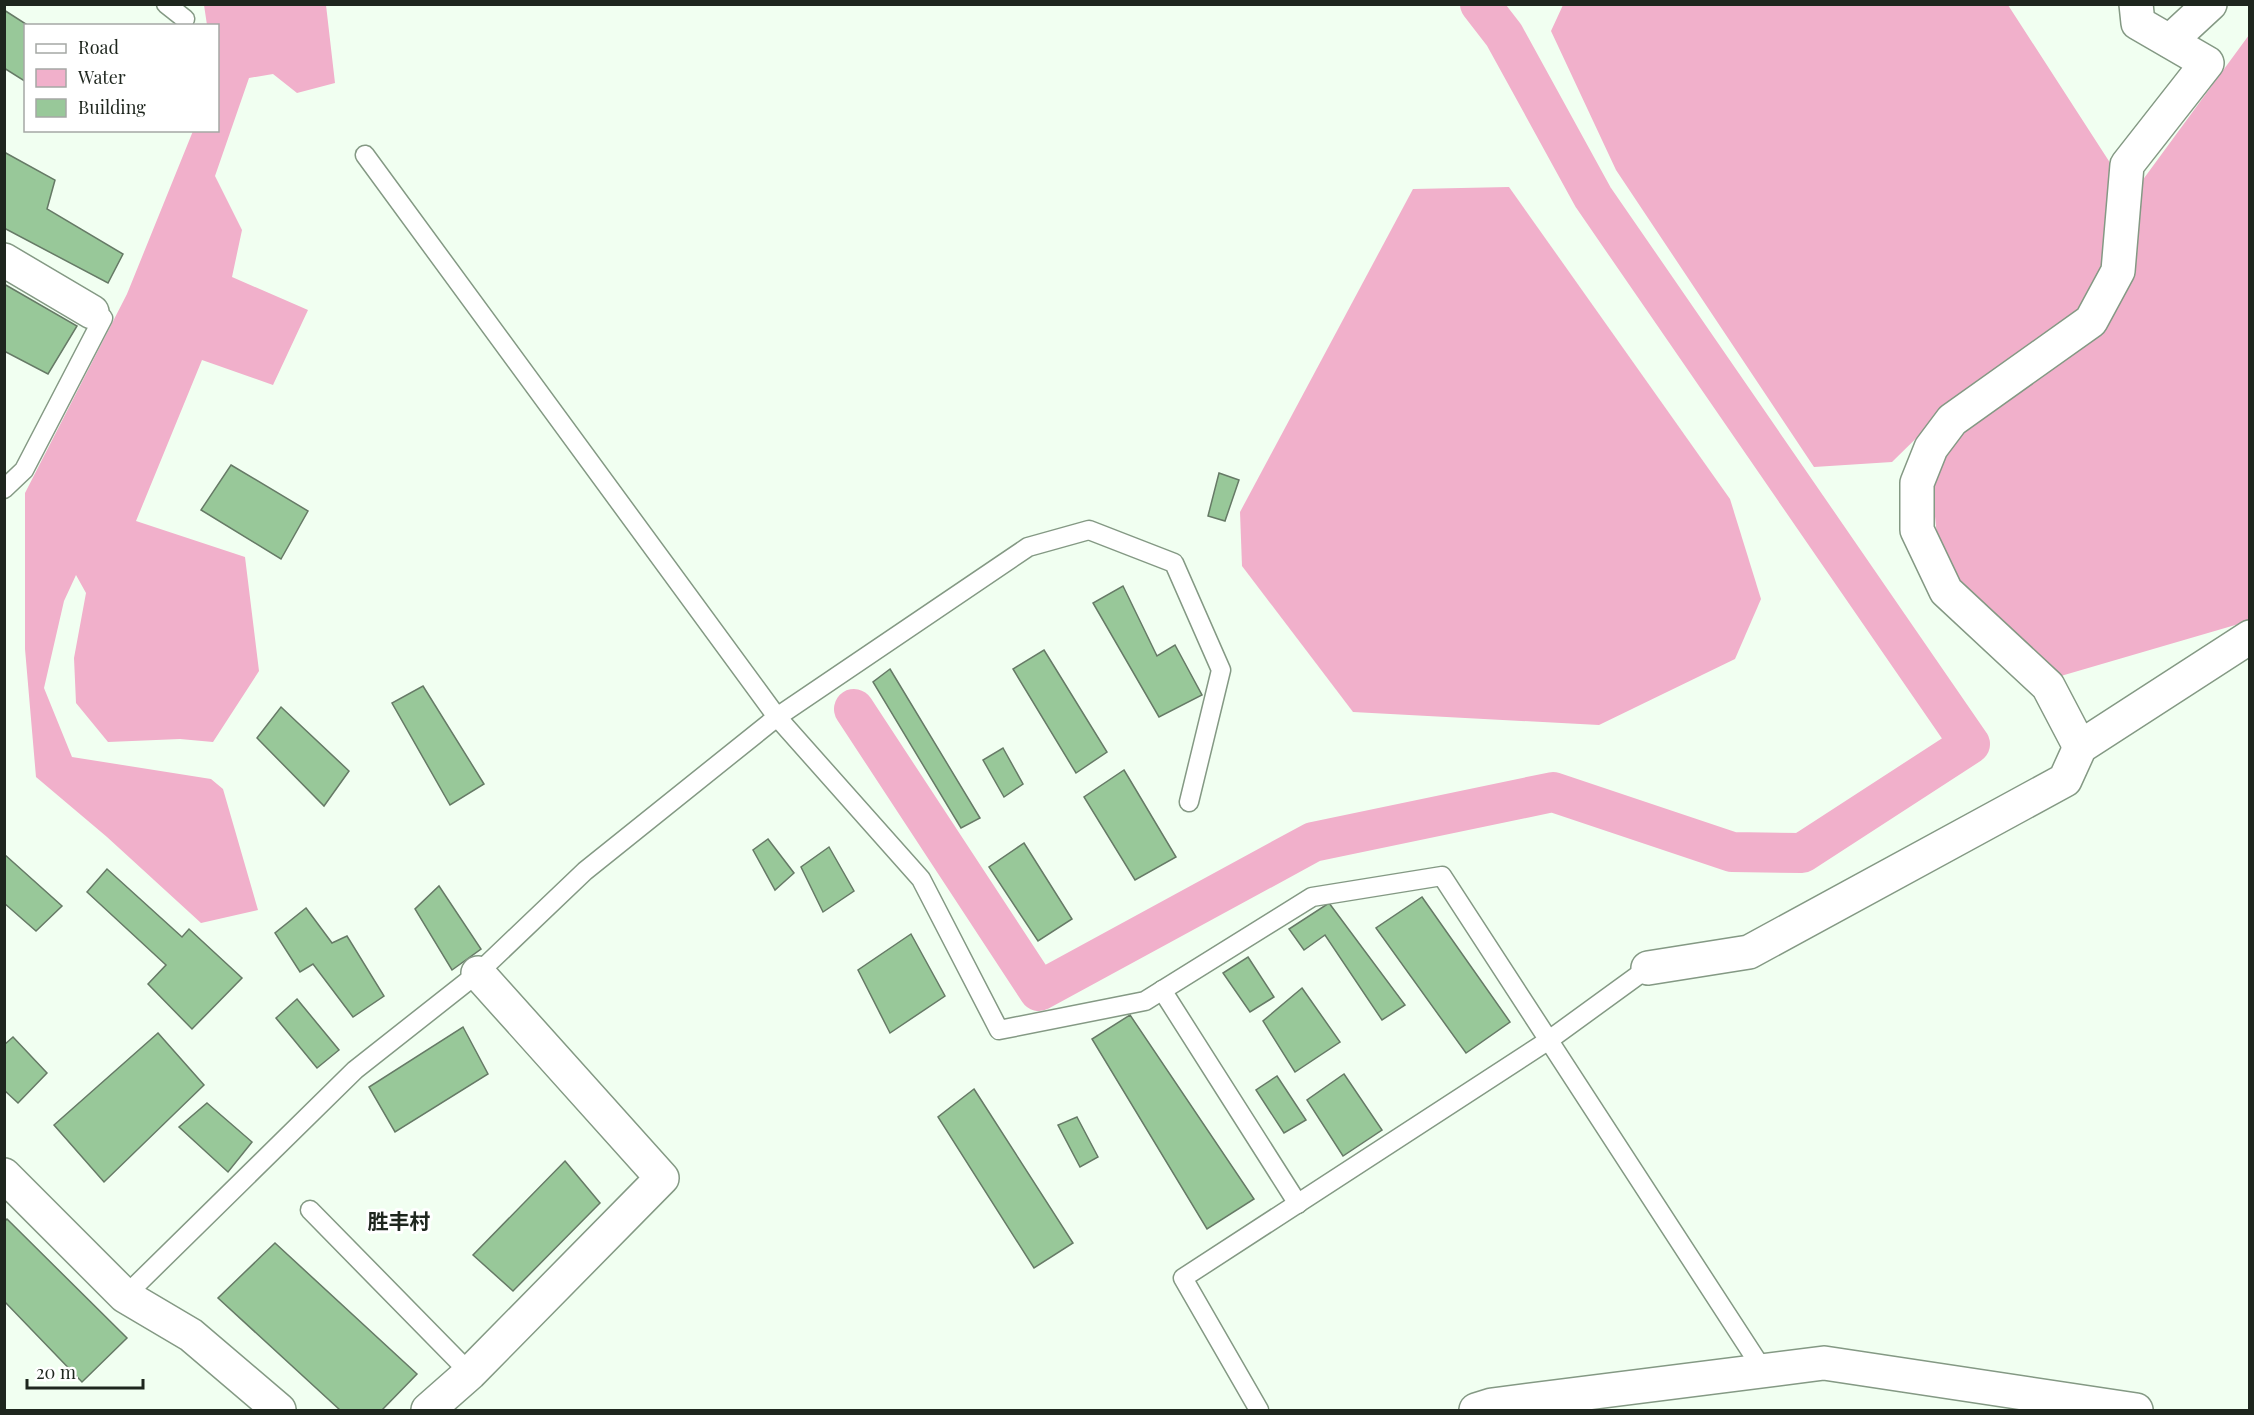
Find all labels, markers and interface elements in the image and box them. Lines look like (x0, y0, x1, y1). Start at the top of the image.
legend (24, 24, 219, 132)
text: Road (78, 35, 119, 59)
text: Water (77, 65, 126, 89)
text: Building (78, 95, 146, 119)
district label: 胜丰村 (368, 1206, 431, 1234)
scale bar (27, 1352, 142, 1390)
text: 20 m (36, 1360, 76, 1384)

